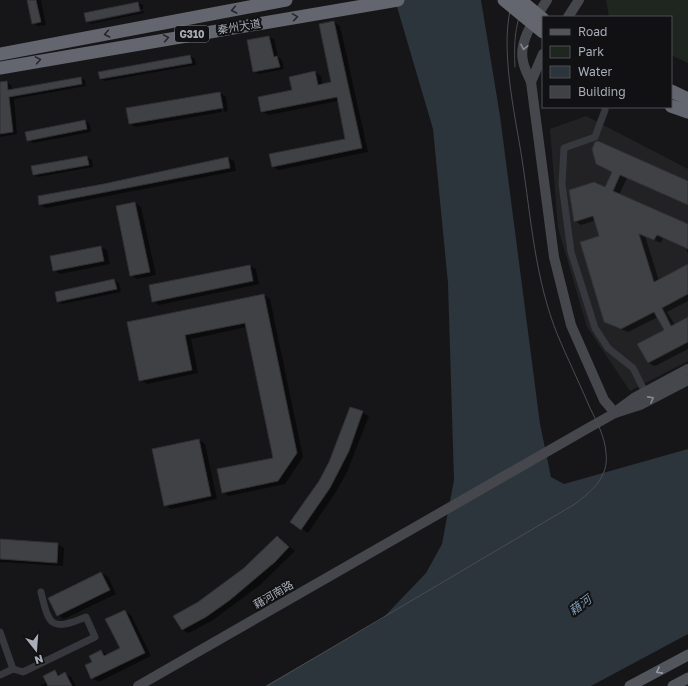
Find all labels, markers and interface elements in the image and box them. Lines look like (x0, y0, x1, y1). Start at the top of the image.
one-way arrow (231, 5, 237, 13)
one-way arrow (292, 13, 298, 22)
street label: 秦州大道 (216, 16, 262, 36)
legend (542, 16, 672, 108)
text: Road (578, 24, 607, 39)
road number: G310 (175, 26, 209, 42)
one-way arrow (103, 29, 110, 38)
one-way arrow (163, 34, 170, 43)
one-way arrow (520, 44, 528, 50)
text: Park (578, 44, 604, 59)
one-way arrow (35, 57, 41, 65)
text: Water (578, 64, 612, 79)
text: Building (578, 84, 626, 99)
one-way arrow (647, 396, 654, 404)
street label: 藉河南路 (251, 577, 295, 611)
water label: 藉河 (566, 591, 596, 618)
north arrow (16, 630, 56, 670)
text: N (33, 653, 45, 667)
one-way arrow (656, 666, 663, 673)

